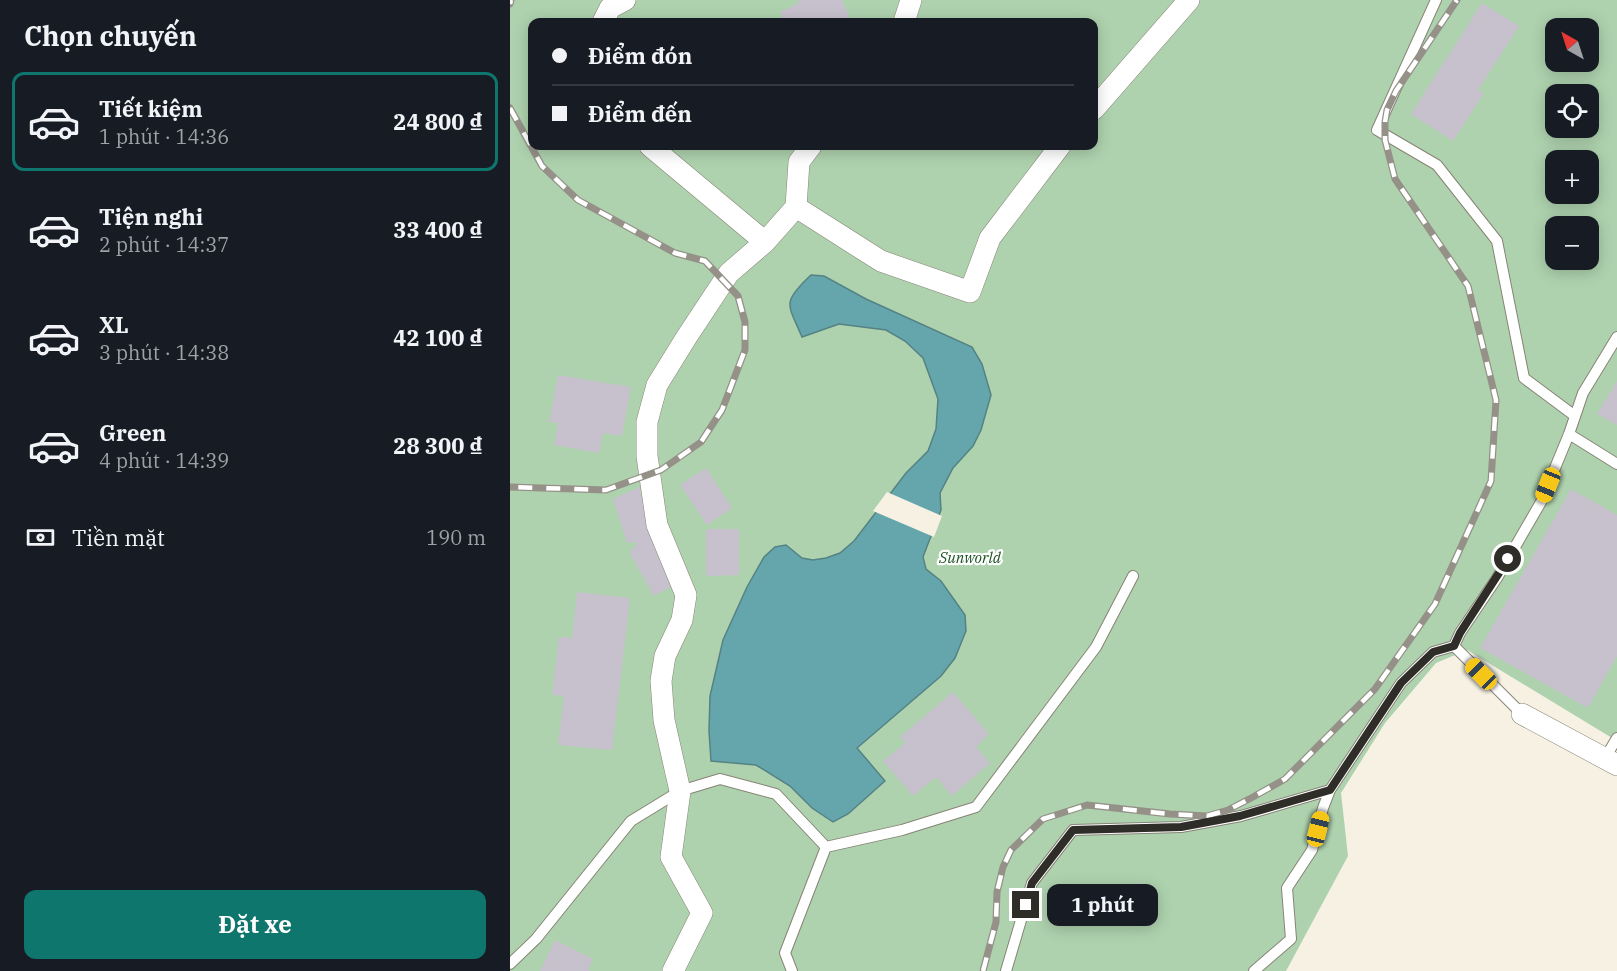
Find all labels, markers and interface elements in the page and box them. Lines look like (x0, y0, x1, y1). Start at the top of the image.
text: Chọn chuyến (24, 18, 197, 53)
north arrow (1545, 18, 1599, 72)
map controls (1545, 18, 1599, 270)
text: Điểm đón (588, 41, 692, 70)
button: locate (1545, 84, 1599, 138)
text: Tiết kiệm (99, 94, 203, 123)
icon: car (27, 95, 81, 149)
text: Điểm đến (588, 99, 692, 128)
text: 24 800 ₫ (393, 107, 483, 136)
text: 1 phút · 14:36 (99, 123, 229, 150)
button: + (1545, 150, 1599, 204)
text: Tiện nghi (99, 202, 203, 231)
icon: car (27, 203, 81, 257)
text: 33 400 ₫ (393, 215, 483, 244)
button: − (1545, 216, 1599, 270)
text: 2 phút · 14:37 (99, 231, 229, 258)
text: XL (99, 310, 129, 339)
icon: car (27, 311, 81, 365)
text: 42 100 ₫ (393, 323, 483, 352)
text: 3 phút · 14:38 (99, 339, 229, 366)
text: Green (99, 418, 166, 447)
icon: car (27, 419, 81, 473)
text: 28 300 ₫ (393, 431, 483, 460)
text: 4 phút · 14:39 (99, 447, 229, 474)
car (1533, 465, 1563, 505)
icon: cash (24, 521, 57, 554)
text: Tiền mặt (72, 523, 165, 552)
text: 190 m (426, 524, 486, 551)
route start (1494, 545, 1521, 572)
park label: Sunworld (938, 548, 1002, 567)
car (1462, 655, 1500, 693)
car (1305, 809, 1331, 849)
callout: 1 phút (1047, 884, 1158, 926)
button: Đặt xe (24, 890, 486, 959)
route end (1012, 891, 1039, 918)
text: 1 phút (1071, 891, 1134, 918)

